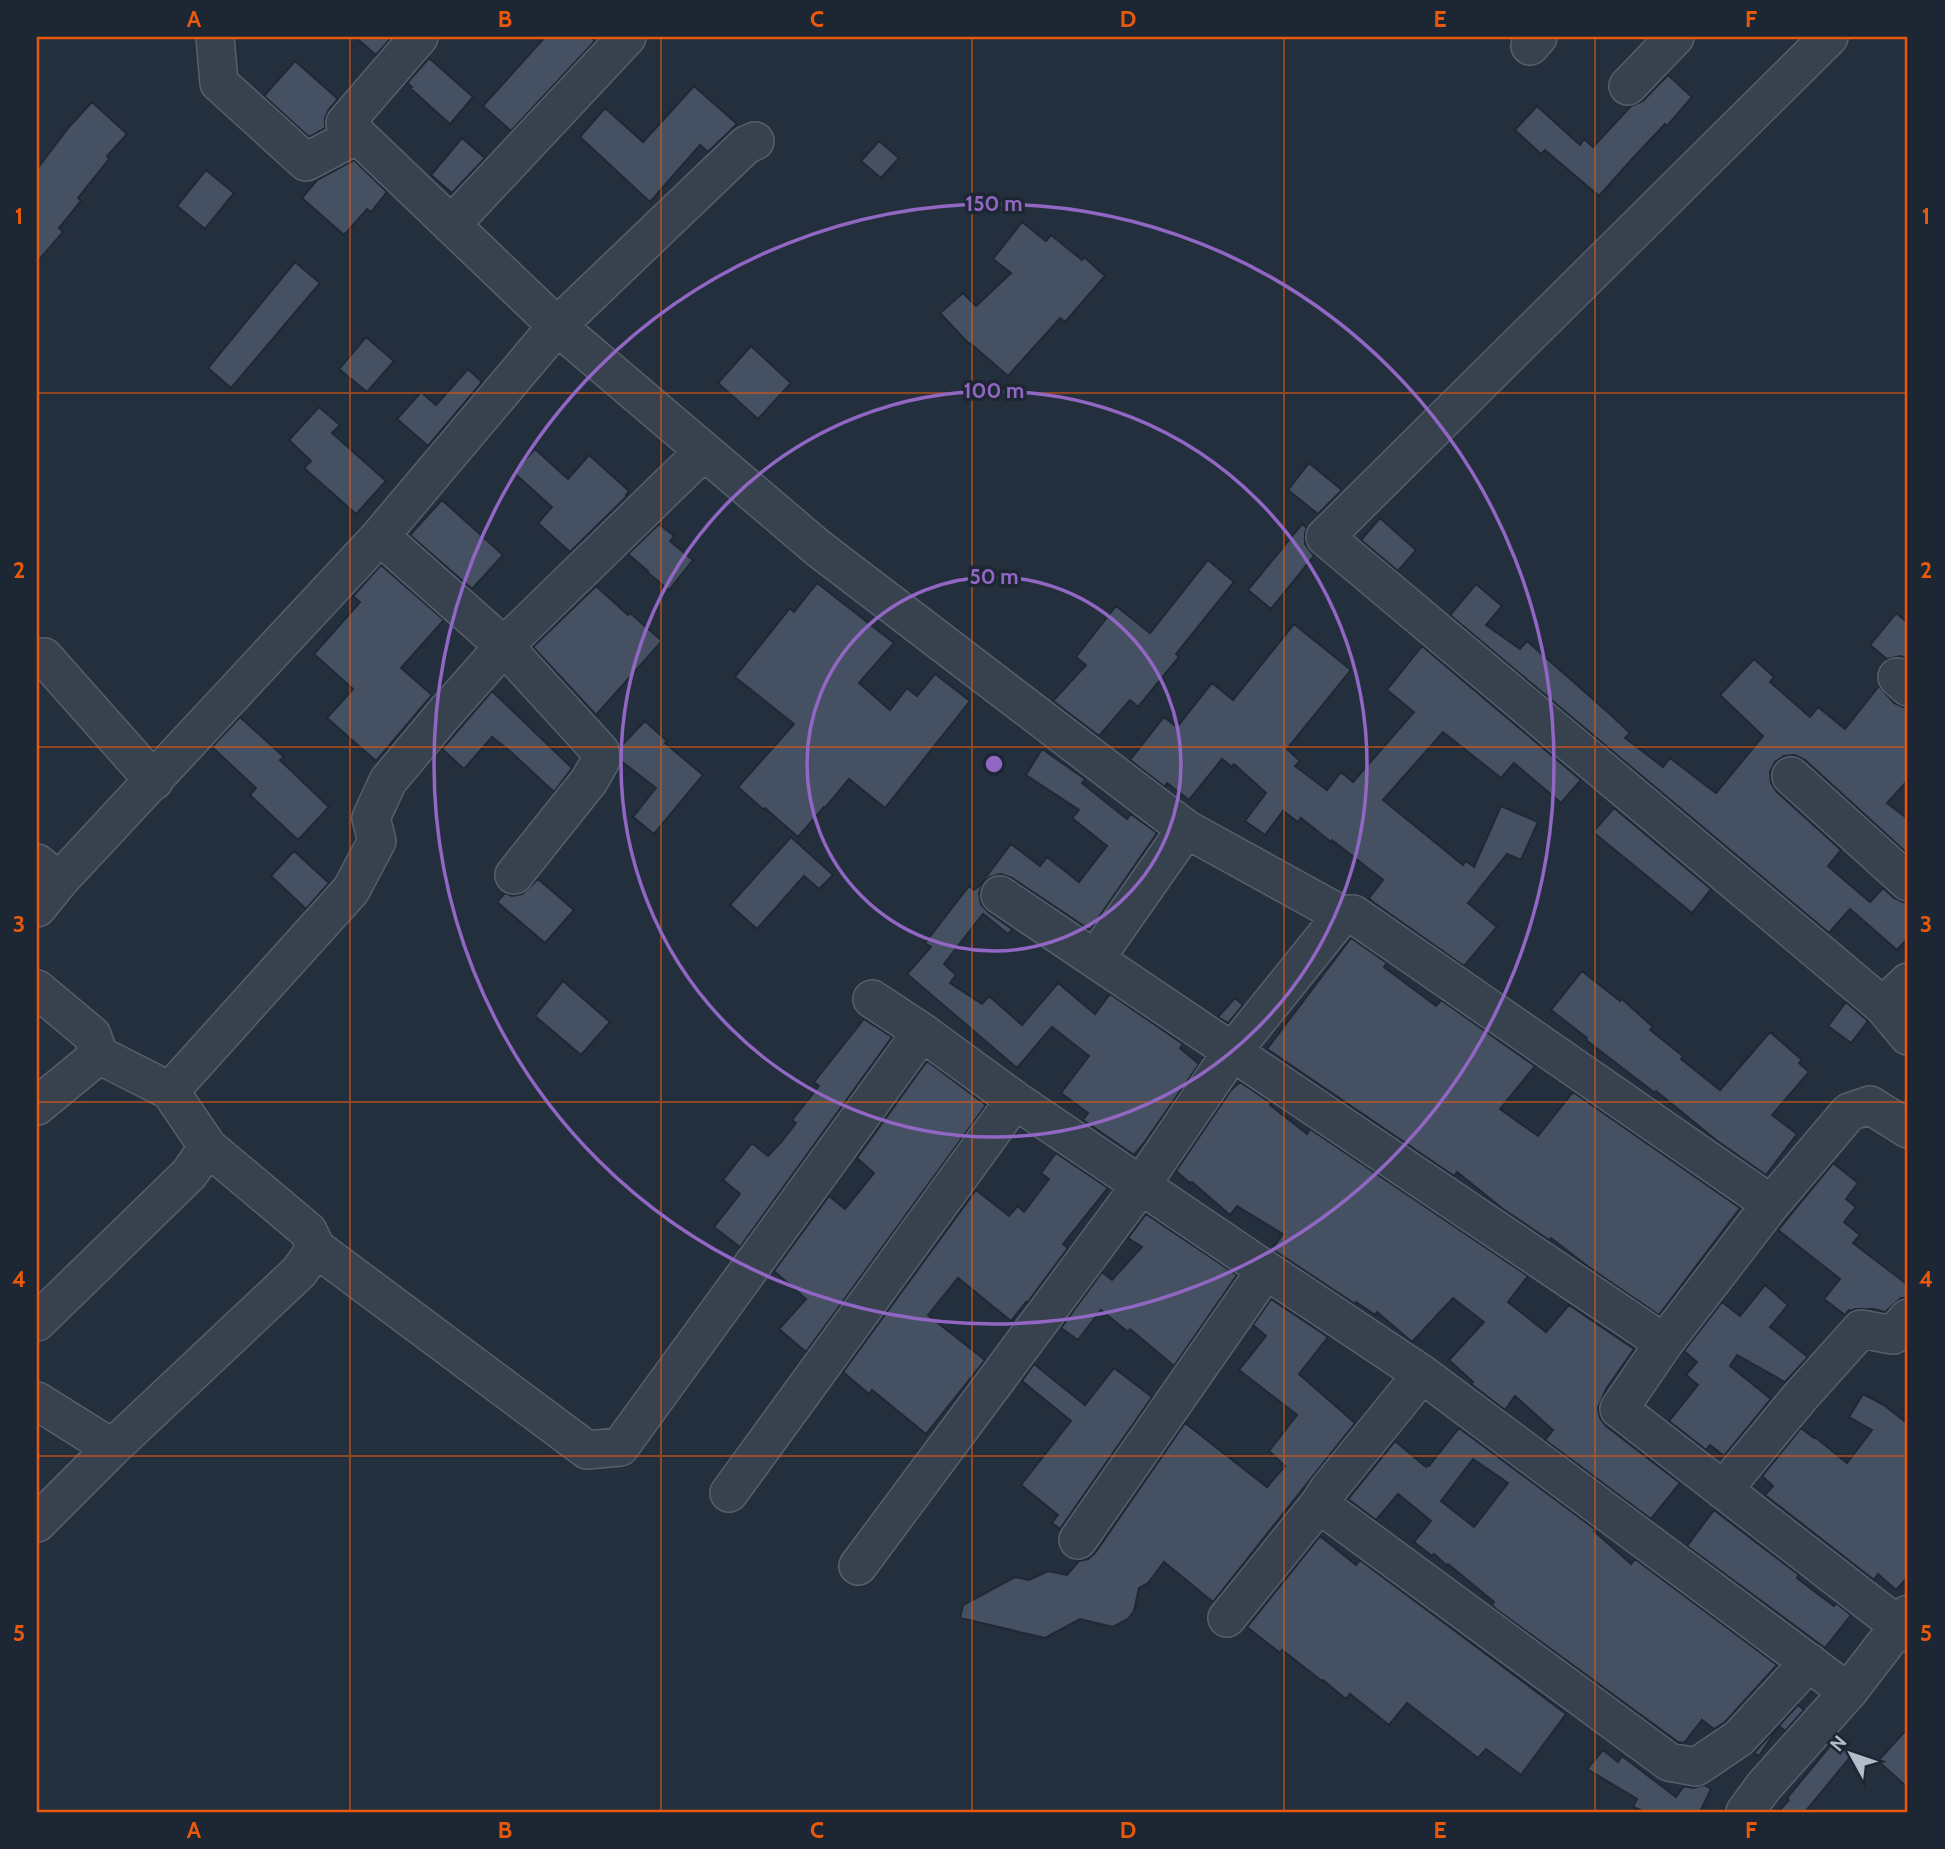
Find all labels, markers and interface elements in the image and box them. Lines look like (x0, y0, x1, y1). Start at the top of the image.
text: A (187, 5, 202, 33)
text: B (498, 5, 512, 33)
text: C (810, 5, 824, 33)
text: D (1120, 5, 1136, 33)
text: E (1433, 5, 1447, 33)
text: F (1745, 5, 1757, 33)
text: 150 m (966, 191, 1022, 216)
text: 1 (15, 202, 23, 230)
text: 1 (1922, 202, 1930, 230)
text: 100 m (964, 378, 1024, 403)
text: 2 (13, 556, 25, 584)
text: 2 (1920, 556, 1932, 584)
text: 50 m (969, 564, 1019, 589)
centre of rings (982, 752, 1006, 776)
text: 3 (13, 910, 25, 938)
text: 3 (1920, 910, 1932, 938)
text: 4 (12, 1265, 26, 1293)
text: 4 (1919, 1265, 1933, 1293)
text: 5 (13, 1619, 25, 1647)
text: 5 (1920, 1619, 1932, 1647)
north arrow (1815, 1720, 1885, 1790)
text: N (1825, 1731, 1851, 1756)
text: A (187, 1816, 202, 1844)
text: B (498, 1816, 512, 1844)
text: C (810, 1816, 824, 1844)
text: D (1120, 1816, 1136, 1844)
text: E (1433, 1816, 1447, 1844)
text: F (1745, 1816, 1757, 1844)

